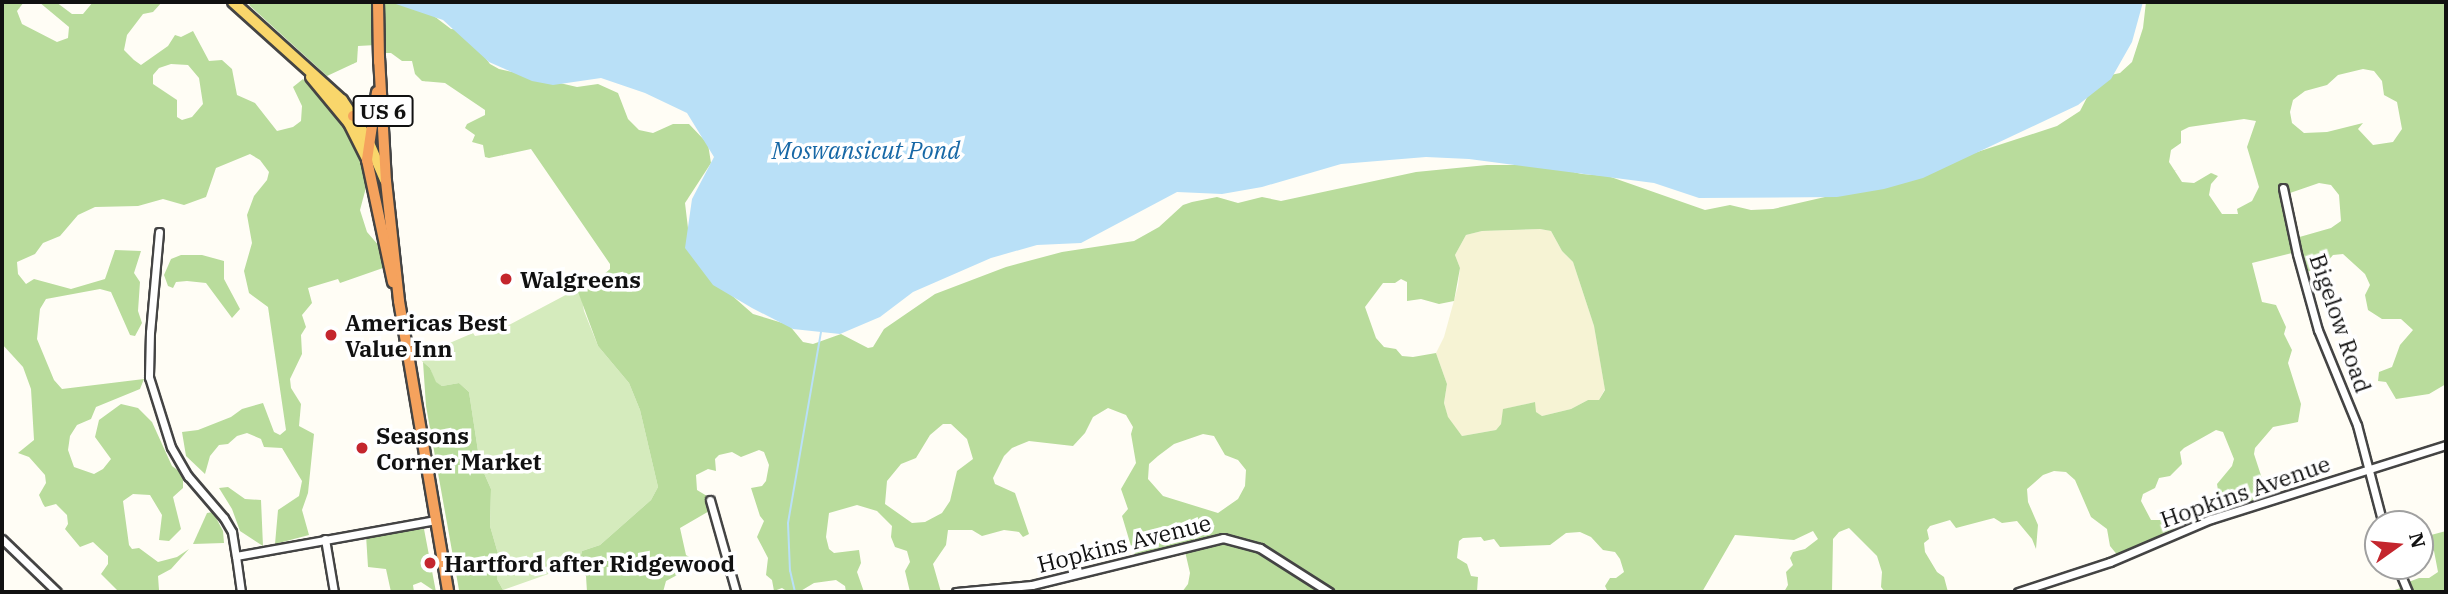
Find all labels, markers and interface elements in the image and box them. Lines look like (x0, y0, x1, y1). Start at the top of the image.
road number: US 6 (352, 94, 414, 128)
water label: Moswansicut Pond (772, 137, 960, 165)
street label: Bigelow Road (2304, 250, 2378, 396)
place label: Walgreens (520, 265, 641, 293)
marker: Walgreens (498, 271, 514, 287)
place label: Americas Best Value Inn (345, 308, 507, 362)
marker: Americas Best Value Inn (323, 327, 339, 343)
place label: Seasons Corner Market (376, 421, 541, 475)
marker: Seasons Corner Market (354, 440, 370, 456)
street label: Hopkins Avenue (2156, 449, 2334, 533)
street label: Hopkins Avenue (1034, 508, 1214, 578)
north arrow (2364, 510, 2434, 580)
text: N (2404, 530, 2431, 550)
place label: Hartford after Ridgewood (444, 549, 735, 577)
marker: Hartford after Ridgewood (422, 555, 438, 571)

